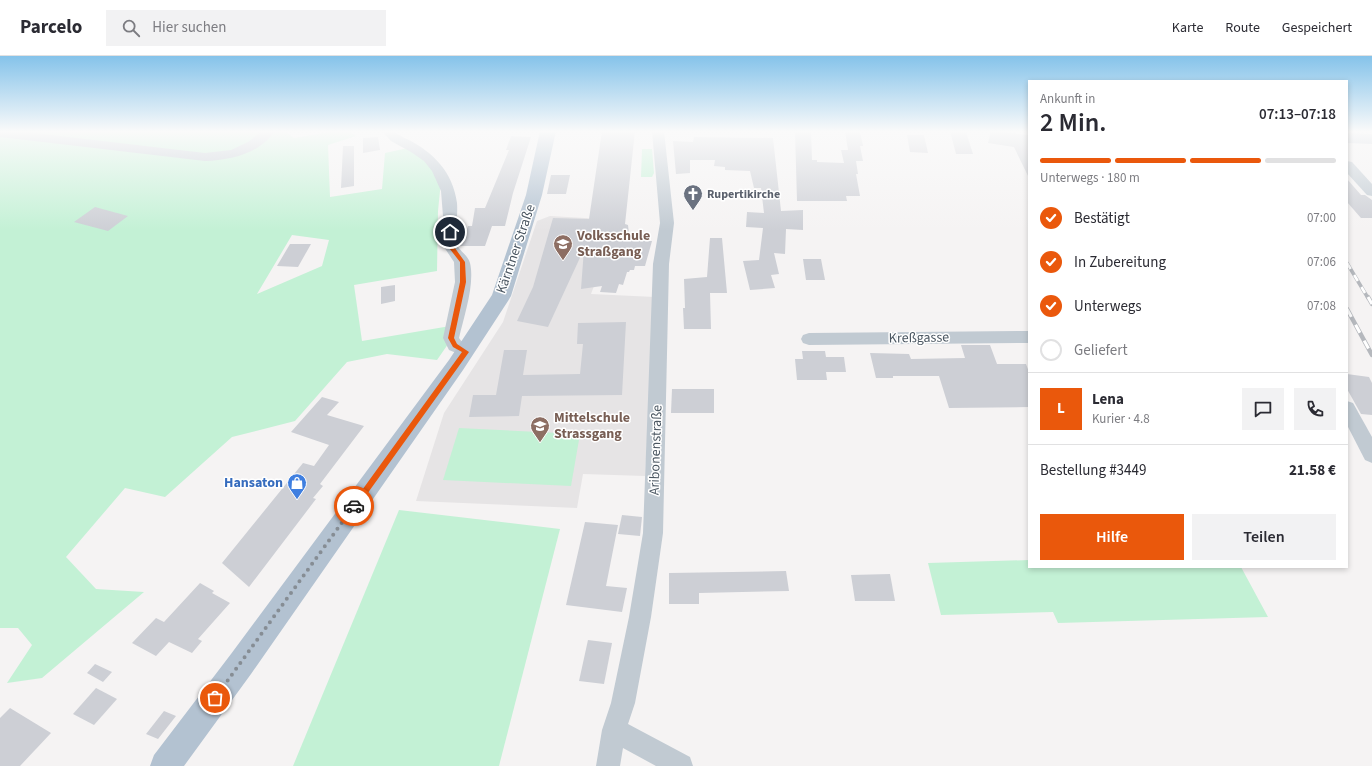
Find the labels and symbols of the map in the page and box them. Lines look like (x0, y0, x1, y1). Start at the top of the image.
church icon: Rupertikirche (682, 183, 704, 211)
place label: Rupertikirche (707, 186, 780, 203)
street label: Kärntner Straße (491, 202, 541, 296)
pin (433, 215, 467, 249)
place label: Volksschule Straßgang (576, 226, 650, 262)
school or university icon: Volksschule Straßgang (552, 233, 574, 261)
street label: Kreßgasse (889, 327, 949, 349)
street label: Aribonenstraße (644, 404, 668, 496)
place label: Mittelschule Strassgang (554, 408, 630, 444)
school or university icon: Mittelschule Strassgang (529, 415, 551, 443)
shop icon: Hansaton (286, 472, 308, 500)
place label: Hansaton (224, 473, 283, 493)
courier (334, 486, 374, 526)
pin (198, 681, 232, 715)

